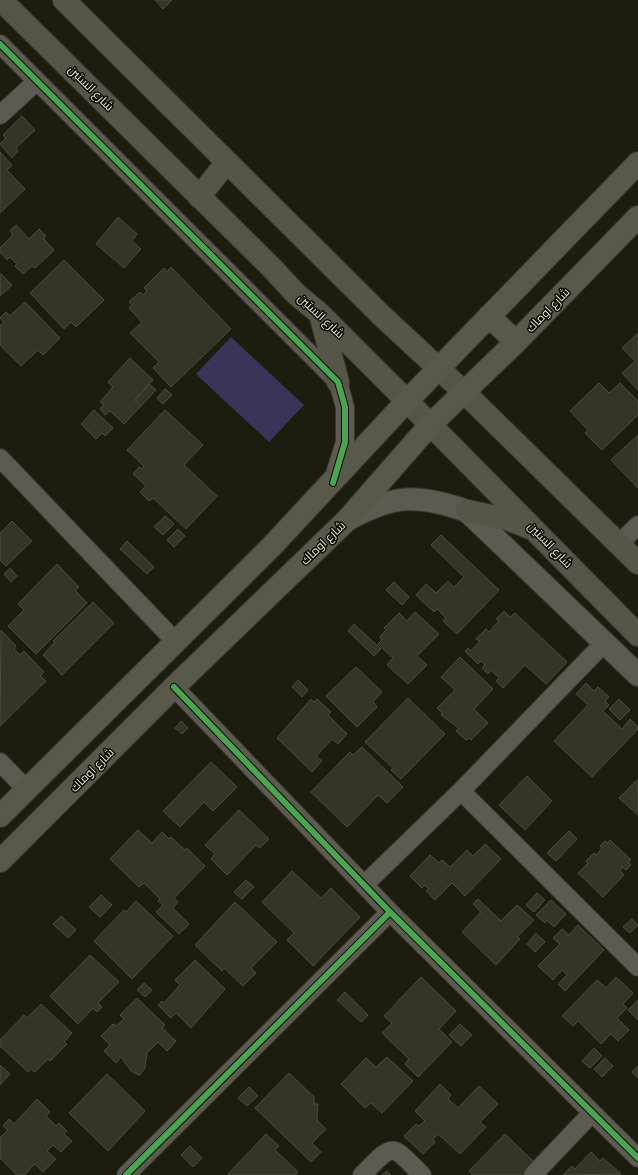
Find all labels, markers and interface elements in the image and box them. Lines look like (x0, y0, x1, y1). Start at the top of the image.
street label: شارع الستين (65, 62, 117, 114)
street label: شارع اوماك (523, 284, 573, 336)
street label: شارع الستين (294, 290, 348, 342)
street label: شارع اوماك (297, 518, 349, 568)
street label: شارع الستين (524, 519, 576, 572)
street label: شارع اوماك (66, 744, 118, 796)

